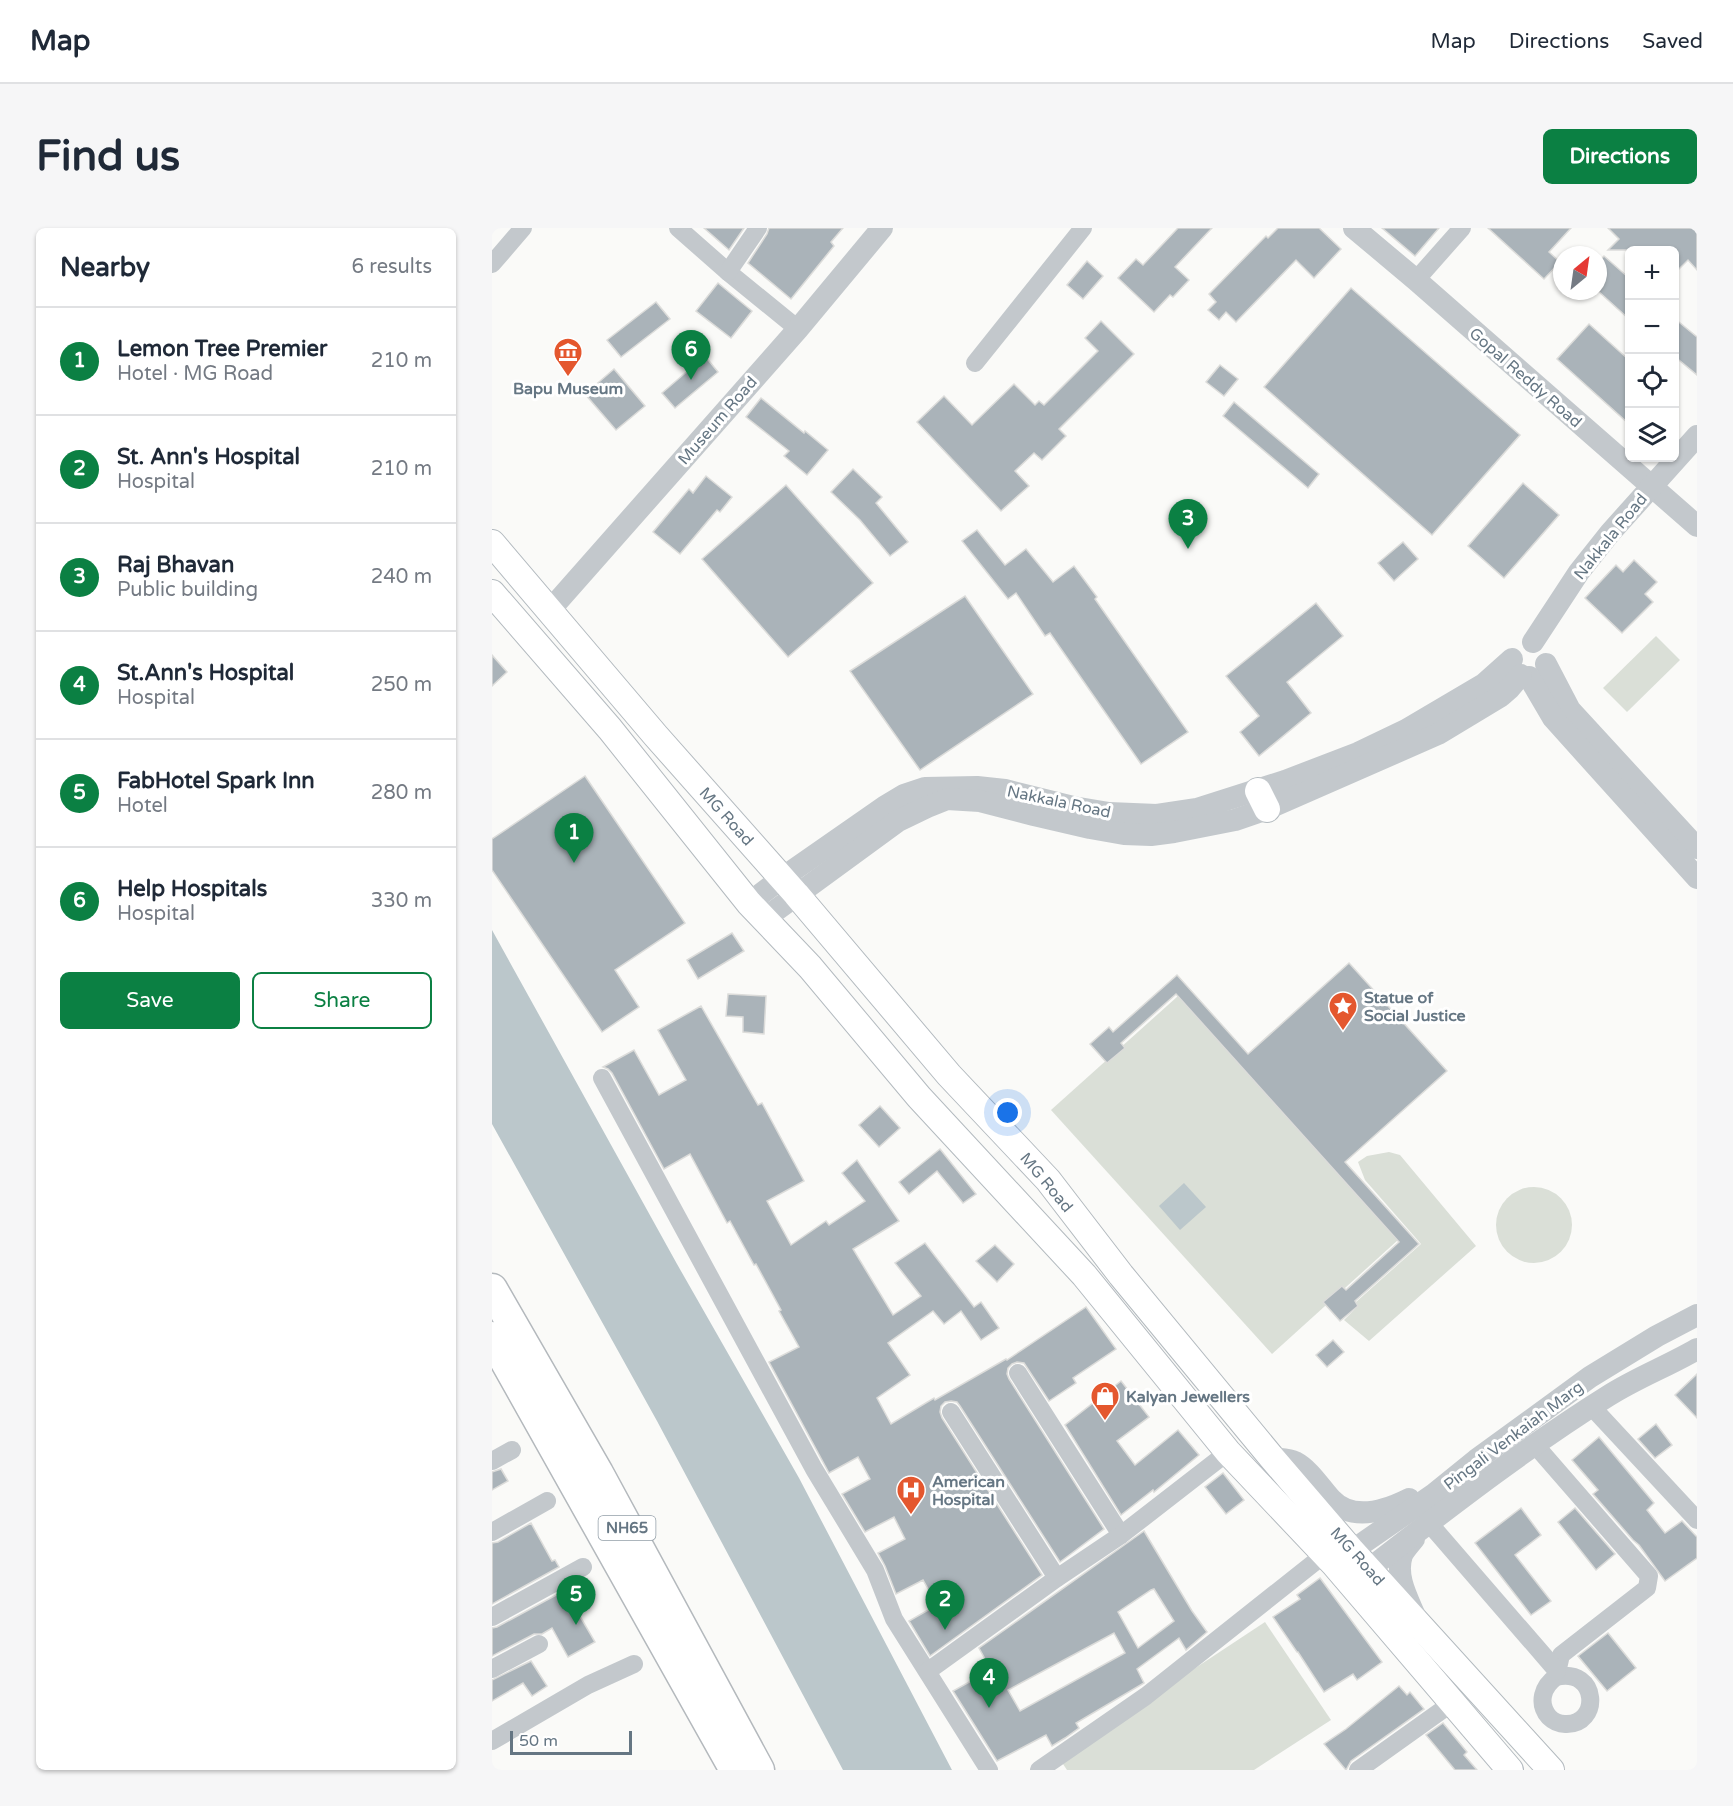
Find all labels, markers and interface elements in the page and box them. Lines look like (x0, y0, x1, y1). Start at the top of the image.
text: Map (30, 24, 90, 58)
text: Map (1430, 29, 1476, 54)
text: Directions (1509, 29, 1609, 54)
text: Saved (1642, 29, 1703, 54)
button: Directions (1543, 129, 1697, 184)
text: Find us (36, 131, 180, 182)
north arrow (1553, 246, 1607, 300)
map controls (1625, 246, 1679, 462)
button: + (1625, 246, 1679, 300)
text: Nearby (60, 252, 150, 283)
text: 6 results (352, 255, 432, 279)
button: − (1625, 300, 1679, 354)
street label: Gopal Reddy Road (1465, 323, 1586, 432)
pin: 6 (672, 330, 710, 380)
text: Lemon Tree Premier (117, 336, 327, 362)
museum icon: Bapu Museum (552, 336, 584, 378)
text: 1 (73, 349, 86, 373)
text: 210 m (371, 349, 432, 373)
button: locate (1625, 354, 1679, 408)
text: Hotel · MG Road (117, 362, 273, 386)
street label: Museum Road (674, 372, 762, 469)
place label: Bapu Museum (513, 379, 623, 399)
button: layers (1625, 408, 1679, 462)
text: St. Ann's Hospital (117, 444, 300, 470)
text: 2 (73, 457, 86, 481)
text: 210 m (371, 457, 432, 481)
text: Hospital (117, 470, 195, 494)
street label: Nakkala Road (1570, 489, 1652, 584)
pin: 3 (1168, 500, 1208, 549)
text: Raj Bhavan (117, 552, 234, 578)
text: 3 (73, 565, 86, 589)
text: 240 m (371, 565, 432, 589)
text: Public building (117, 578, 258, 602)
text: St.Ann's Hospital (117, 660, 294, 686)
text: 4 (73, 673, 86, 697)
text: 250 m (371, 673, 432, 697)
text: Hospital (117, 686, 195, 710)
text: FabHotel Spark Inn (117, 768, 315, 794)
text: 5 (73, 781, 86, 805)
text: 280 m (371, 781, 432, 805)
street label: Nakkala Road (1005, 781, 1112, 823)
street label: MG Road (695, 783, 758, 850)
text: Hotel (117, 794, 168, 818)
pin: 1 (554, 814, 593, 863)
text: Help Hospitals (117, 876, 267, 902)
text: 6 (73, 889, 86, 913)
text: 330 m (371, 889, 432, 913)
text: Hospital (117, 902, 195, 926)
button: Save (60, 972, 240, 1029)
button: Share (252, 972, 432, 1029)
place label: Statue of Social Justice (1364, 988, 1466, 1026)
place icon: Statue of Social Justice (1327, 990, 1359, 1032)
your location (993, 1098, 1022, 1127)
street label: MG Road (1015, 1149, 1077, 1217)
street label: Pingali Venkaiah Marg (1440, 1377, 1587, 1495)
shop icon: Kalyan Jewellers (1089, 1380, 1121, 1422)
place label: Kalyan Jewellers (1126, 1387, 1250, 1407)
place label: American Hospital (932, 1472, 1005, 1510)
hospital icon: American Hospital (895, 1474, 927, 1516)
road number: NH65 (598, 1516, 656, 1540)
street label: MG Road (1326, 1523, 1389, 1590)
pin: 5 (556, 1576, 596, 1625)
pin: 2 (926, 1580, 964, 1630)
pin: 4 (970, 1658, 1008, 1708)
scale bar (510, 1728, 632, 1756)
text: 50 m (519, 1731, 558, 1751)

